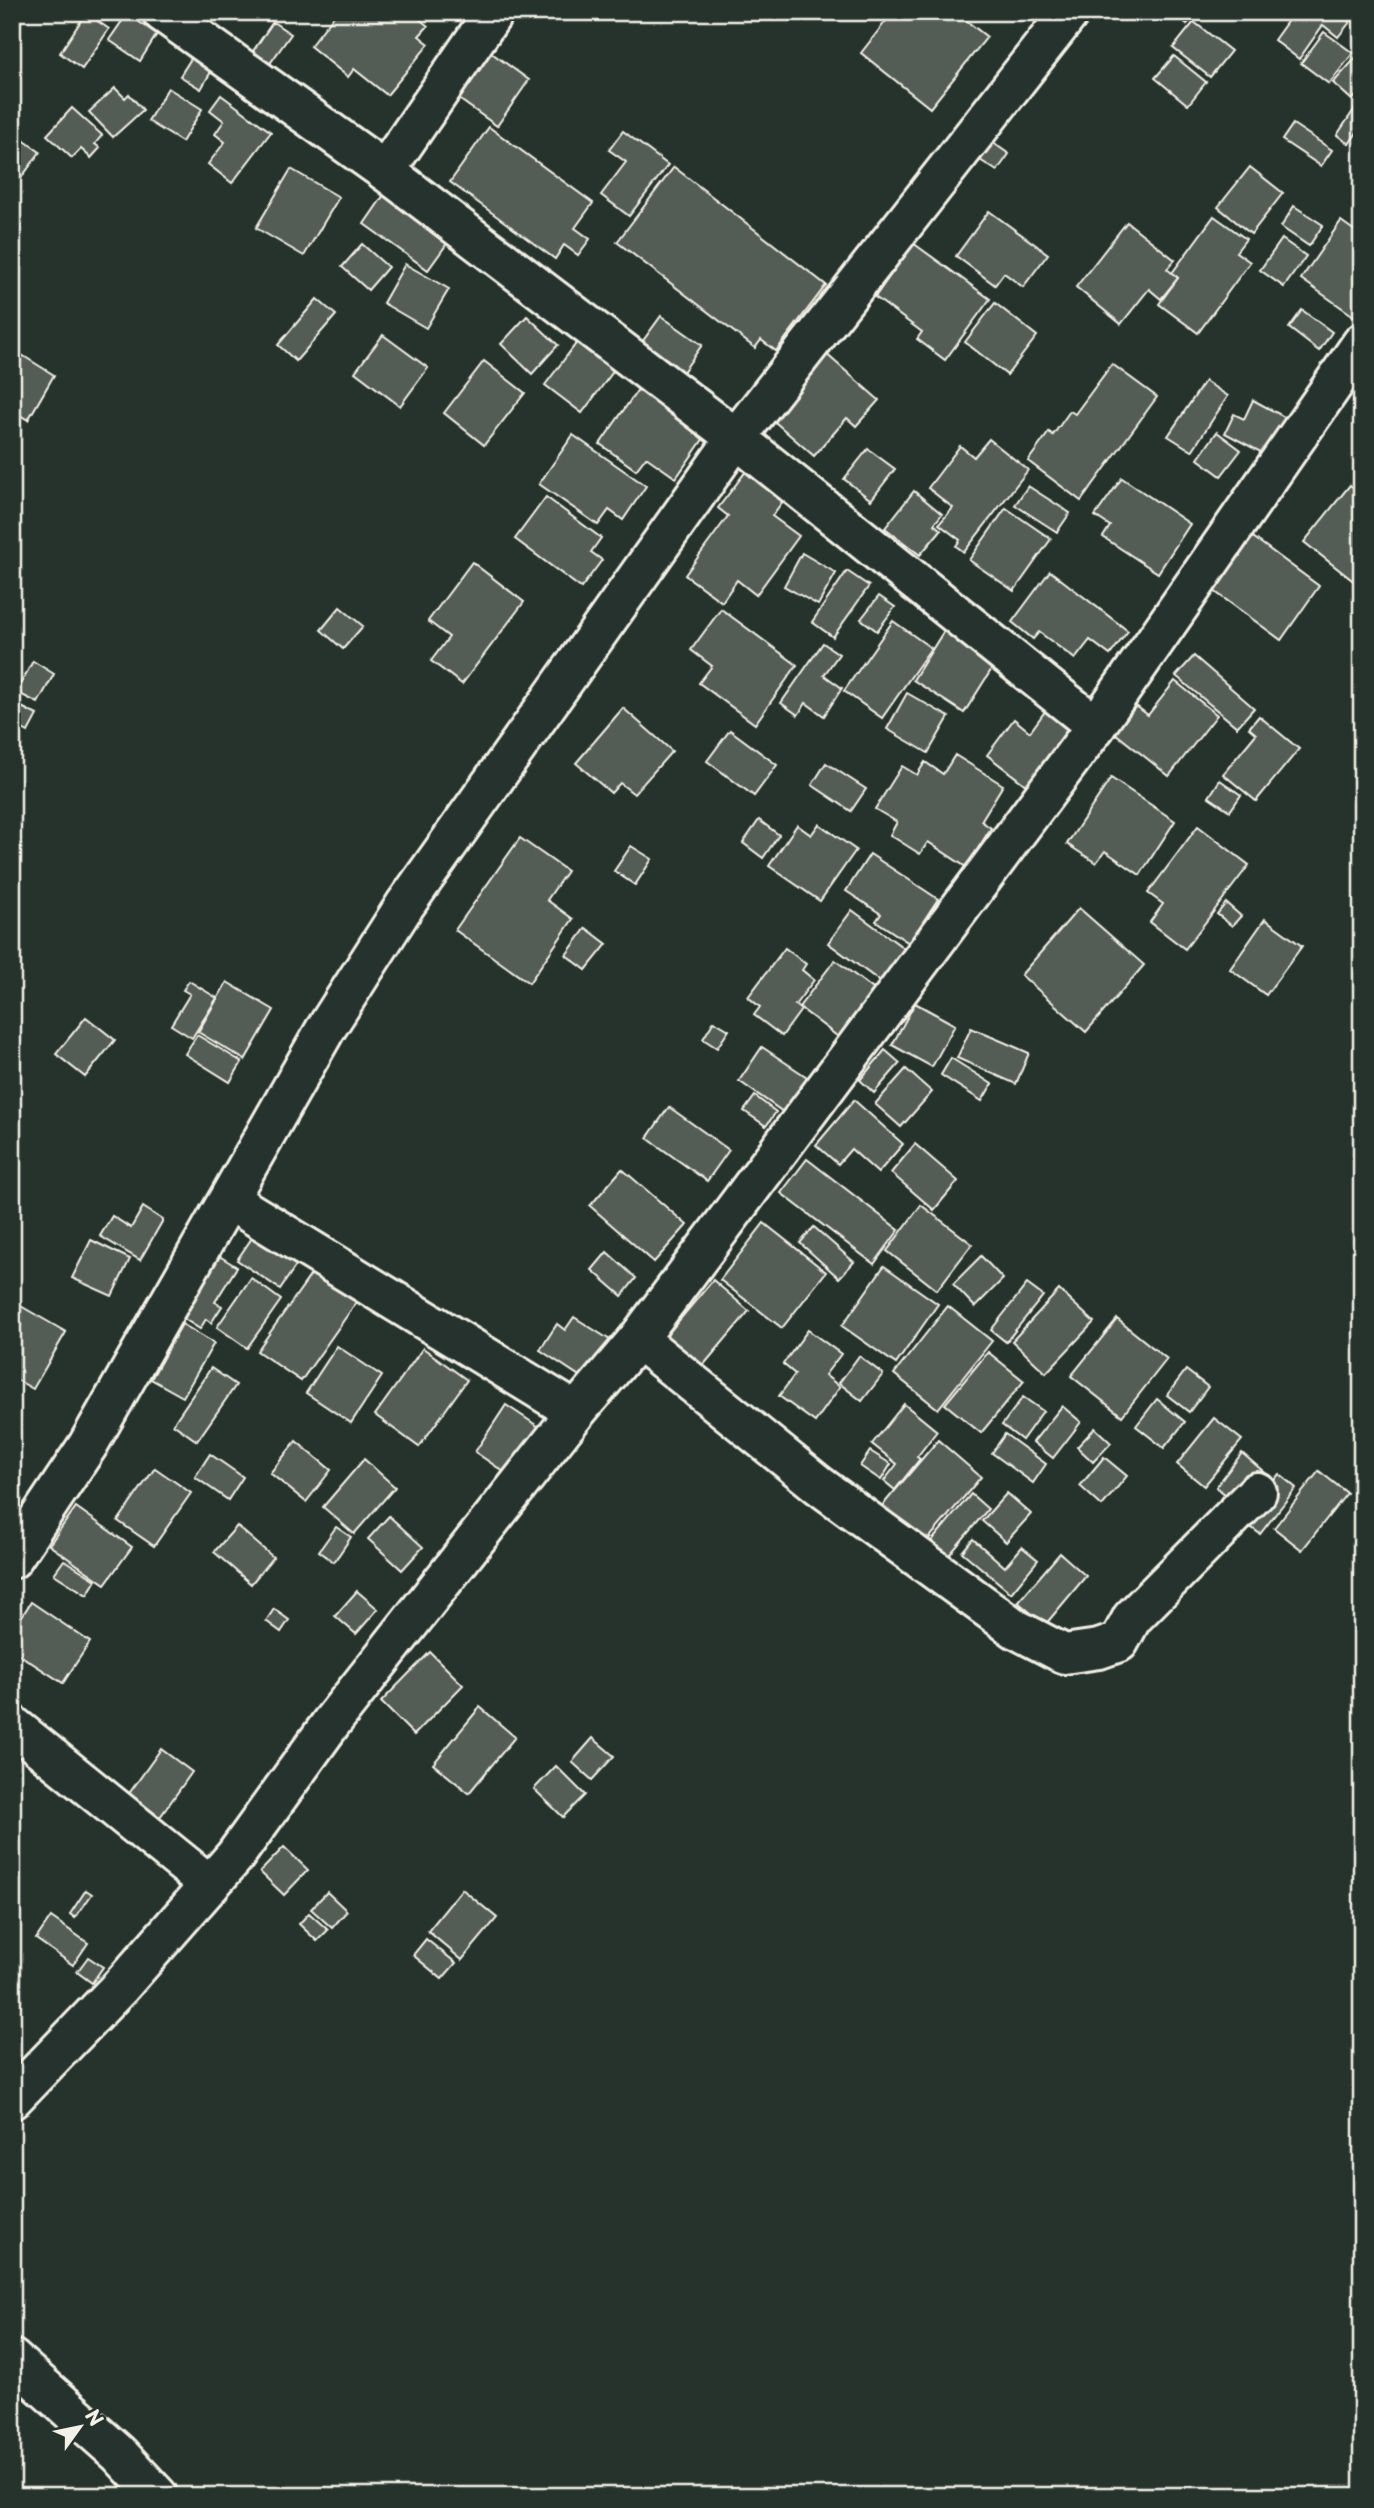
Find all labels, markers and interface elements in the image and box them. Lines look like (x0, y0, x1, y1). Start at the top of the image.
north arrow (46, 2392, 116, 2462)
text: N (79, 2403, 111, 2431)

